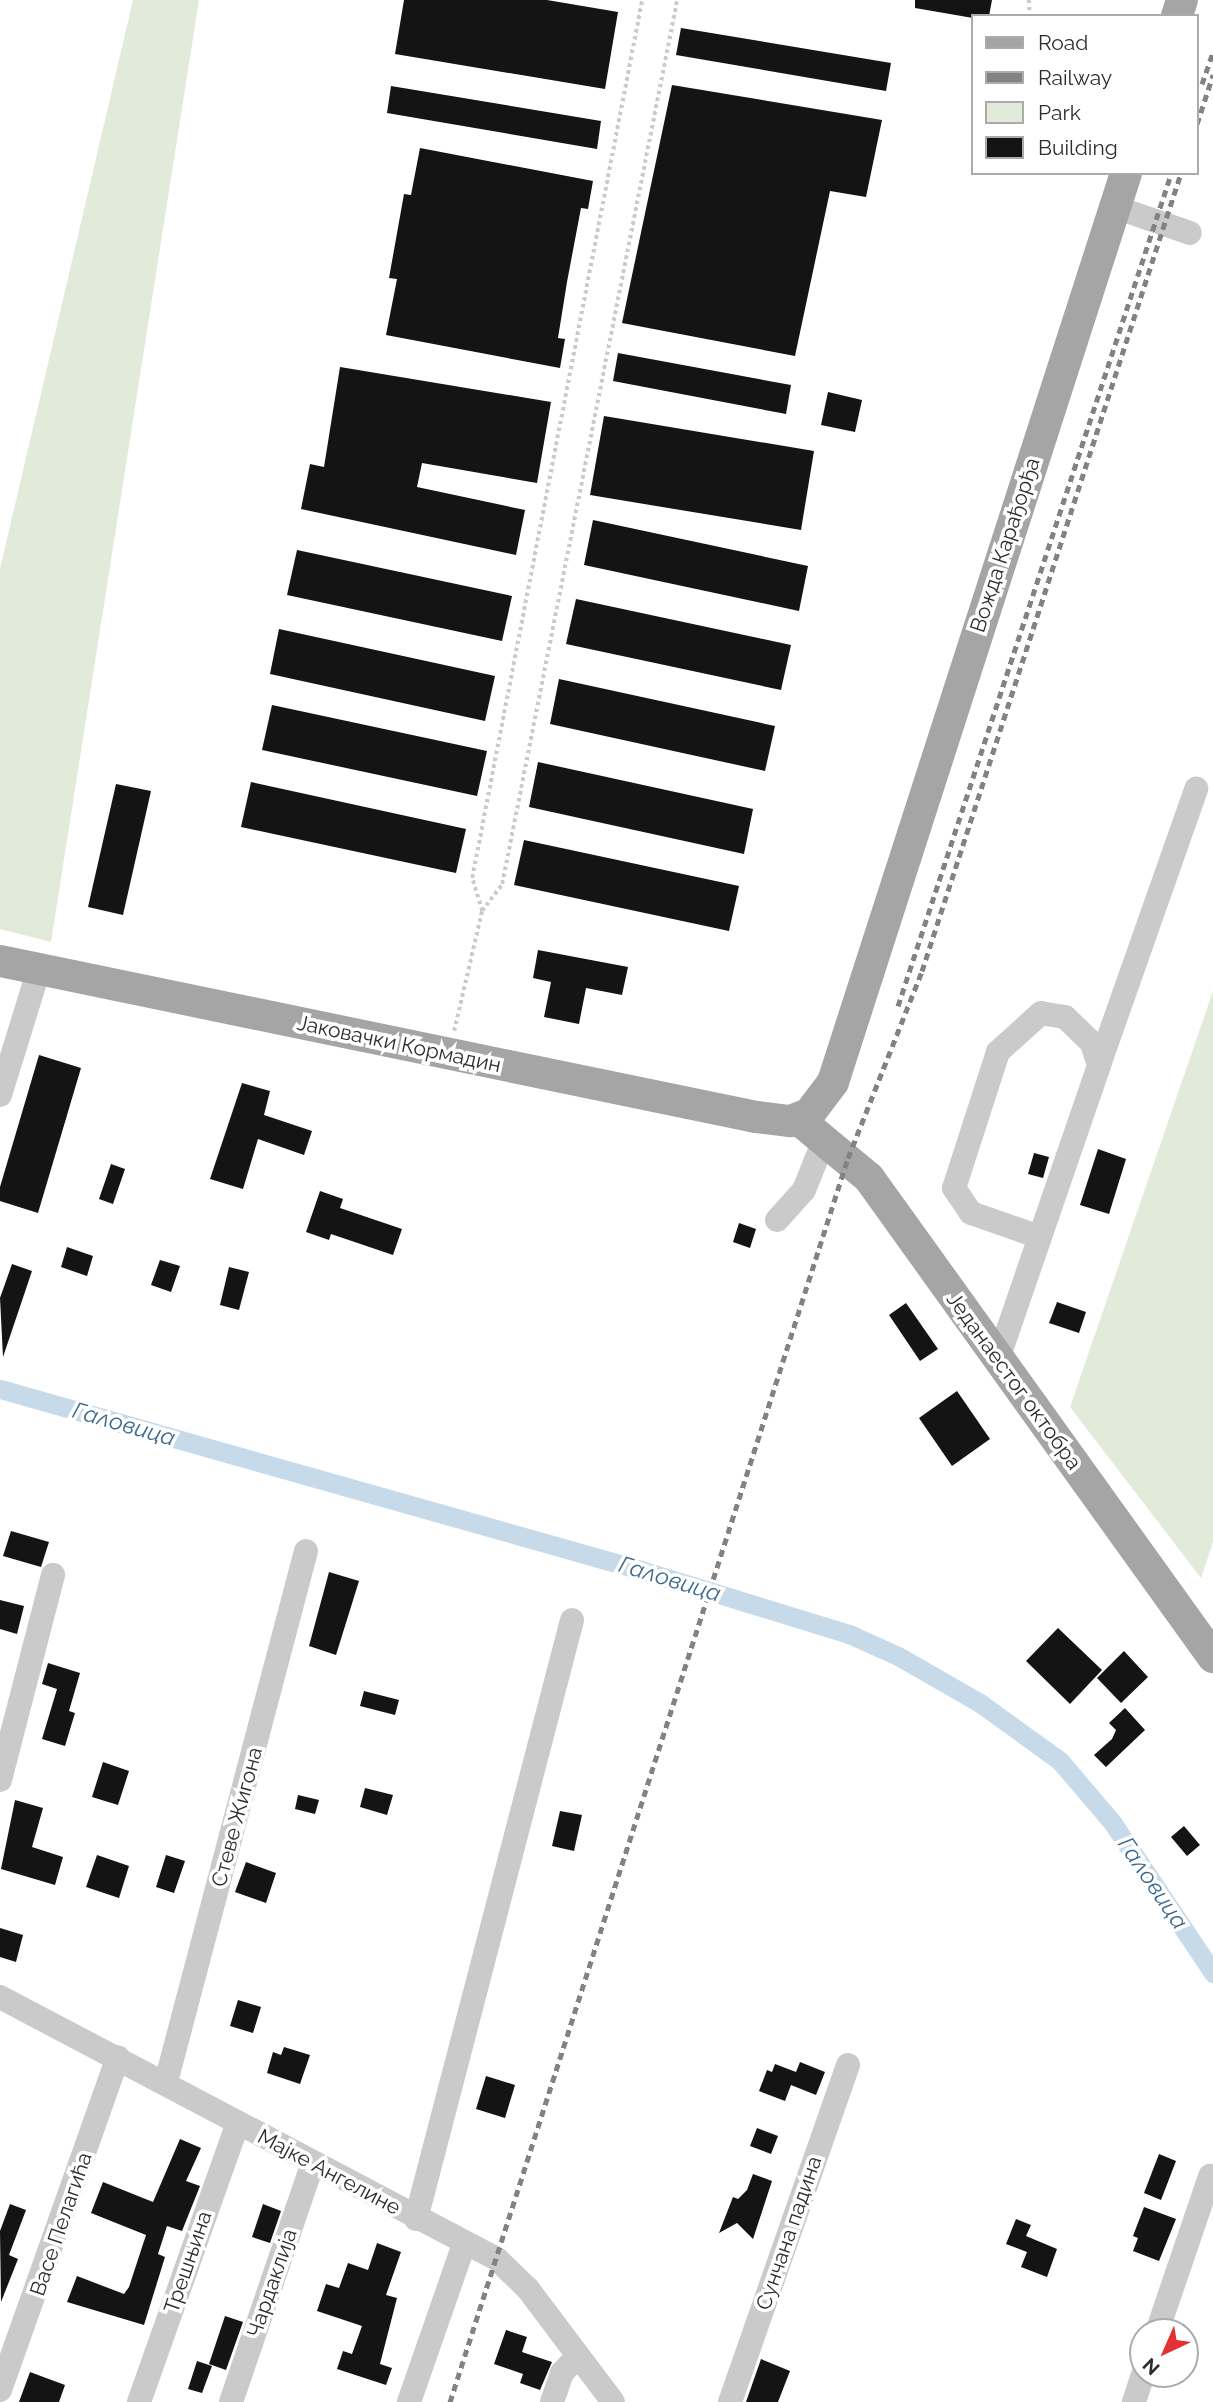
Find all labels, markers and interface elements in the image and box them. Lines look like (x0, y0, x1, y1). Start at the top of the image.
legend (972, 14, 1199, 175)
text: Road (1038, 30, 1088, 55)
text: Railway (1038, 65, 1112, 90)
text: Park (1038, 100, 1081, 125)
text: Building (1038, 135, 1118, 160)
street label: Вожда Карађорђа (965, 455, 1045, 635)
street label: Јаковачки Кормадин (295, 1010, 503, 1078)
street label: Једанаестог октобра (941, 1287, 1087, 1475)
water label: Галовица (70, 1396, 178, 1452)
water label: Галовица (616, 1550, 724, 1608)
street label: Стеве Жигона (206, 1744, 268, 1890)
water label: Галовица (1112, 1832, 1194, 1934)
street label: Мајке Ангелине (253, 2124, 405, 2220)
street label: Васе Пелагића (25, 2149, 97, 2299)
street label: Сунчана падина (751, 2153, 827, 2313)
street label: Трешњина (159, 2208, 217, 2316)
street label: Чардаклија (242, 2225, 302, 2341)
north arrow (1129, 2318, 1199, 2388)
text: N (1138, 2354, 1164, 2380)

